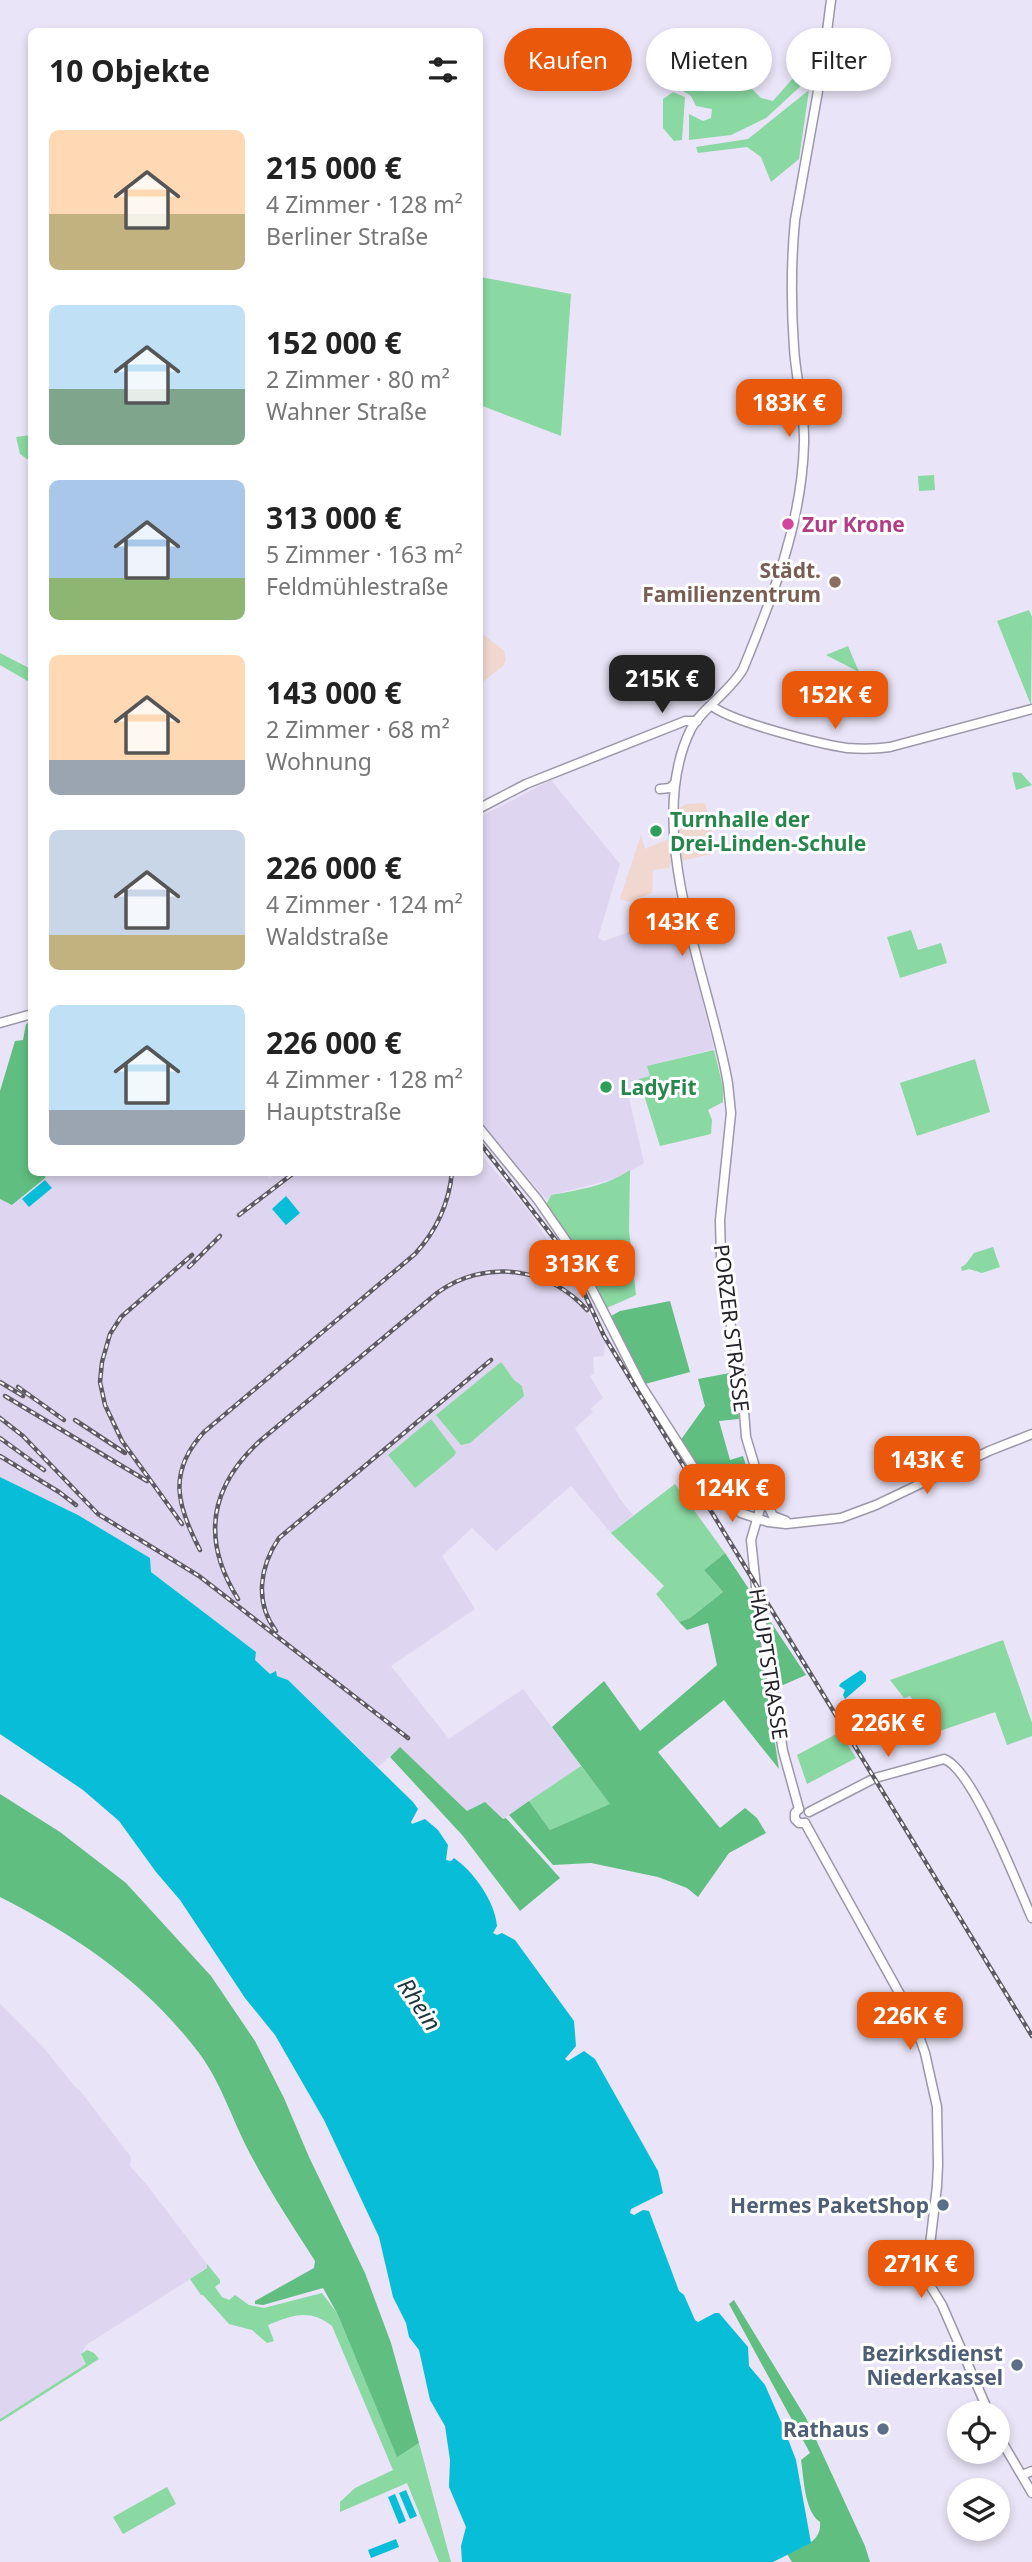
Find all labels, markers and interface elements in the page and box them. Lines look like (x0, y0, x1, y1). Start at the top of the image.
chip: Kaufen (504, 28, 632, 91)
chip: Mieten (646, 28, 772, 91)
chip: Filter (786, 28, 891, 91)
text: 10 Objekte (49, 50, 210, 91)
icon: filters (424, 51, 462, 89)
text: 215 000 € (266, 147, 402, 188)
icon: home (105, 158, 189, 242)
text: 4 Zimmer · 128 m² (266, 188, 463, 220)
text: Berliner Straße (266, 220, 428, 252)
text: 152 000 € (266, 322, 402, 363)
icon: home (105, 333, 189, 417)
text: 2 Zimmer · 80 m² (266, 363, 450, 395)
pin: 183K € (732, 380, 846, 439)
text: 183K € (752, 386, 826, 418)
text: Wahner Straße (266, 395, 427, 427)
text: 313 000 € (266, 497, 402, 538)
icon: home (105, 508, 189, 592)
place label: Zur Krone (802, 510, 905, 538)
marker: Zur Krone (780, 516, 796, 532)
text: 5 Zimmer · 163 m² (266, 538, 463, 570)
place label: Städt. Familienzentrum (642, 556, 821, 608)
text: Feldmühlestraße (266, 570, 449, 602)
marker: Städt. Familienzentrum (827, 574, 843, 590)
pin: 215K € (605, 656, 719, 715)
text: 215K € (625, 662, 699, 694)
text: 143 000 € (266, 672, 402, 713)
pin: 152K € (778, 672, 892, 731)
text: 152K € (798, 678, 872, 710)
icon: home (105, 683, 189, 767)
text: 2 Zimmer · 68 m² (266, 713, 450, 745)
text: Wohnung (266, 745, 372, 777)
place label: Turnhalle der Drei-Linden-Schule (670, 805, 866, 857)
marker: Turnhalle der Drei-Linden-Schule (648, 823, 664, 839)
text: 226 000 € (266, 847, 402, 888)
icon: home (105, 858, 189, 942)
text: 4 Zimmer · 124 m² (266, 888, 463, 920)
pin: 143K € (625, 898, 739, 958)
text: 143K € (645, 905, 719, 937)
text: Waldstraße (266, 920, 389, 952)
text: 226 000 € (266, 1022, 402, 1063)
icon: home (105, 1033, 189, 1117)
text: 4 Zimmer · 128 m² (266, 1063, 463, 1095)
place label: LadyFit (620, 1073, 697, 1101)
marker: LadyFit (598, 1079, 614, 1095)
text: Hauptstraße (266, 1095, 401, 1127)
pin: 313K € (525, 1240, 639, 1300)
street label: PORZER STRASSE (708, 1243, 756, 1413)
text: 313K € (545, 1247, 619, 1279)
pin: 143K € (870, 1436, 984, 1496)
text: 143K € (890, 1443, 964, 1475)
pin: 124K € (675, 1464, 789, 1524)
text: 124K € (695, 1471, 769, 1503)
street label: HAUPTSTRASSE (743, 1586, 795, 1742)
pin: 226K € (831, 1700, 945, 1759)
text: 226K € (851, 1706, 925, 1738)
water label: Rhein (391, 1971, 449, 2037)
pin: 226K € (853, 1993, 967, 2052)
text: 226K € (873, 1999, 947, 2031)
place label: Hermes PaketShop (730, 2191, 929, 2219)
marker: Hermes PaketShop (935, 2197, 951, 2213)
pin: 271K € (864, 2240, 978, 2300)
text: 271K € (884, 2247, 958, 2279)
place label: Bezirksdienst Niederkassel (862, 2339, 1003, 2391)
marker: Bezirksdienst Niederkassel (1009, 2357, 1025, 2373)
map controls (947, 2401, 1010, 2541)
button: locate (947, 2401, 1010, 2464)
place label: Rathaus (783, 2415, 869, 2443)
marker: Rathaus (875, 2421, 891, 2437)
button: layers (947, 2478, 1010, 2541)

